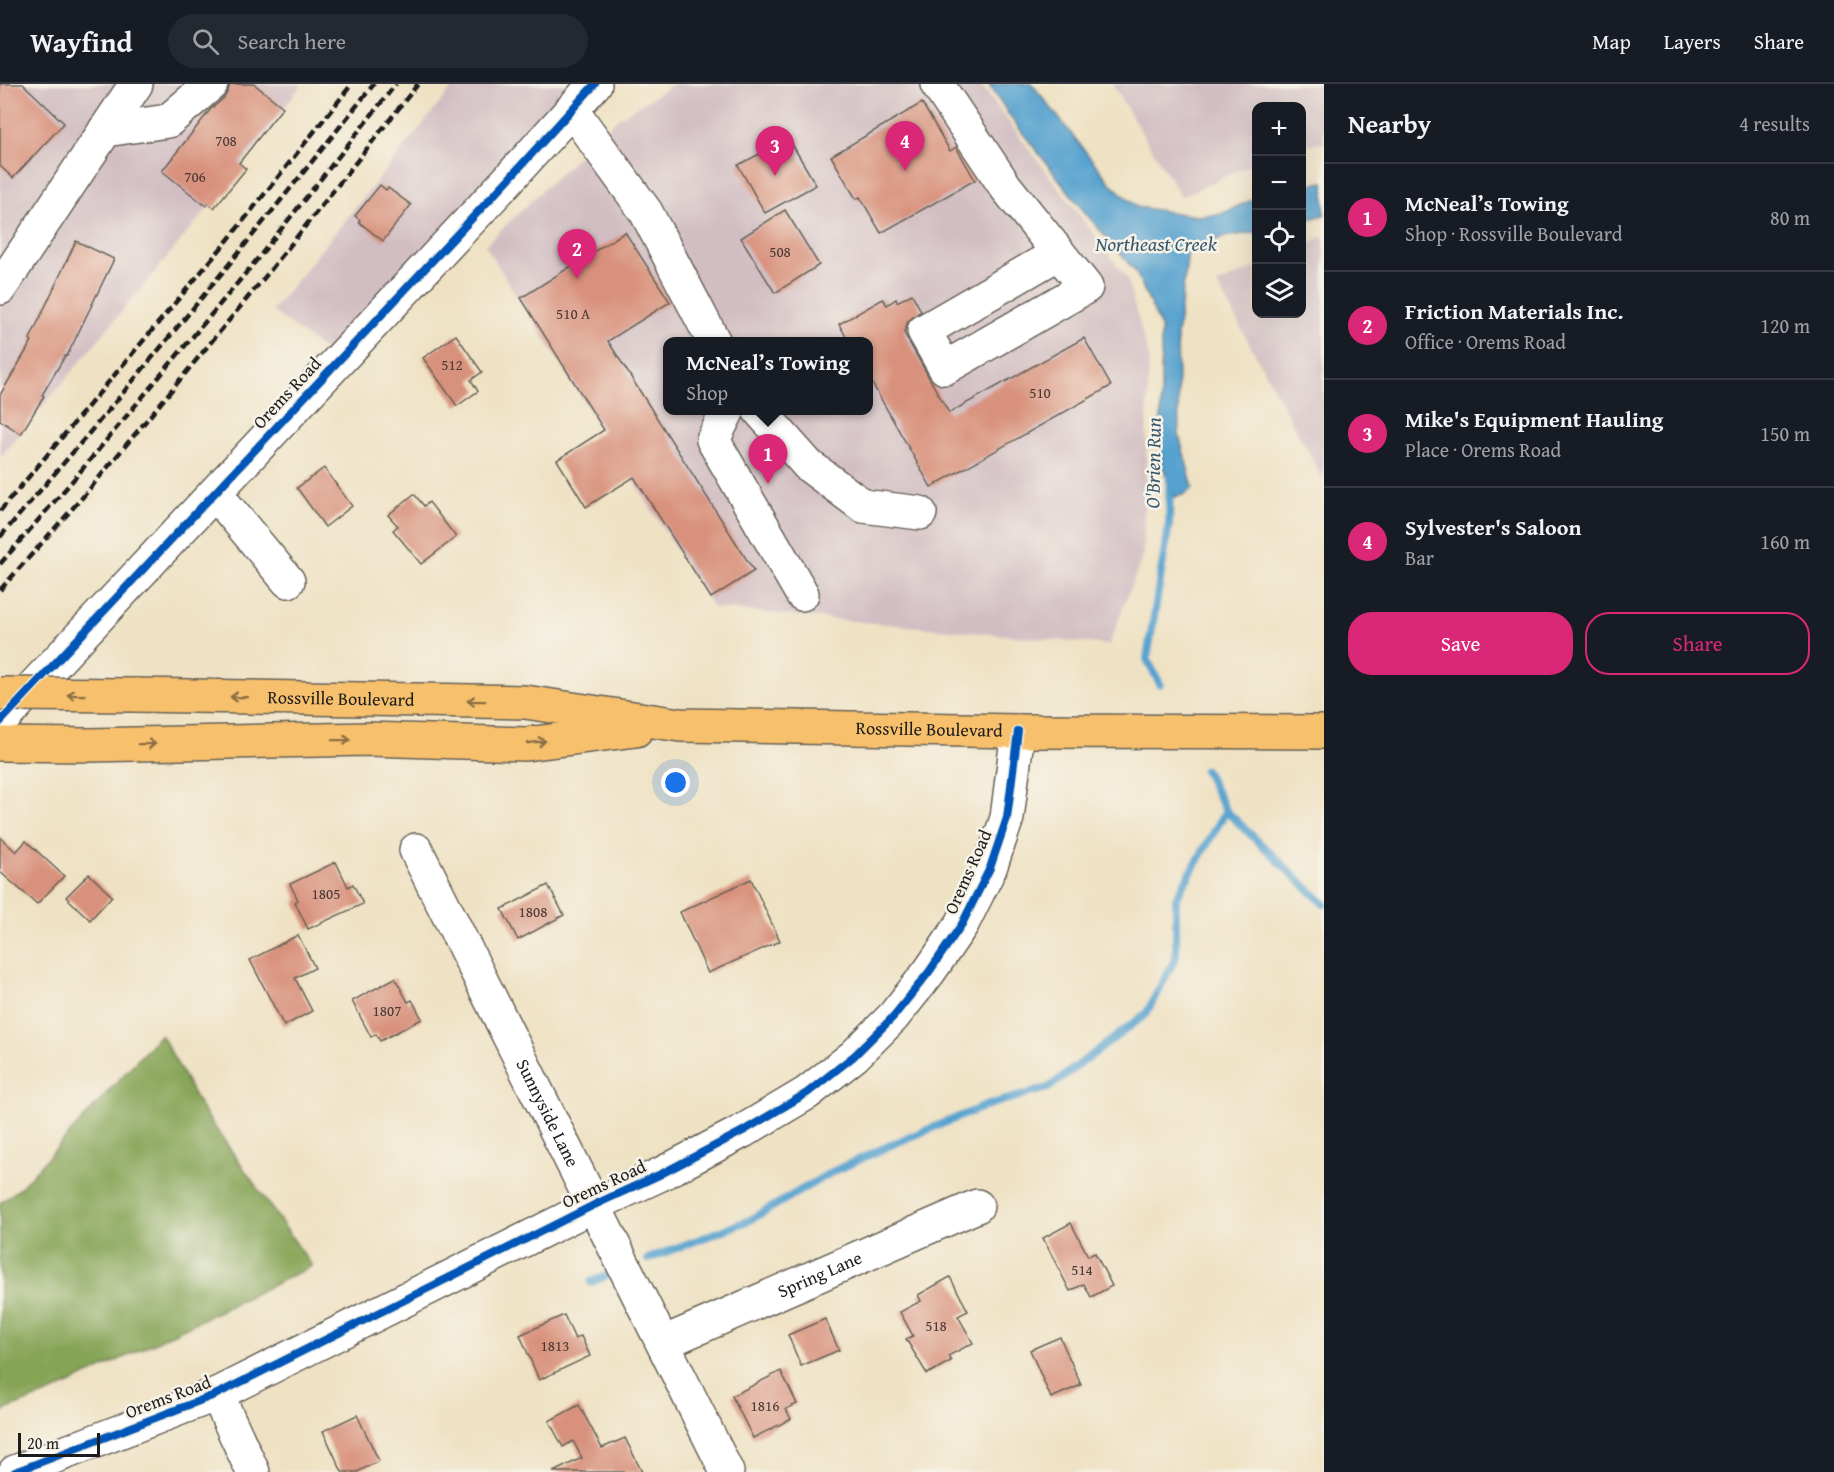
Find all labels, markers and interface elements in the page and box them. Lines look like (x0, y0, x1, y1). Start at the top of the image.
search box (168, 14, 588, 68)
text: Wayfind (30, 21, 132, 62)
icon: search (189, 25, 222, 58)
text: Search here (237, 25, 346, 57)
text: Map (1592, 26, 1631, 57)
text: Layers (1664, 26, 1721, 57)
text: Share (1754, 26, 1804, 57)
map controls (1252, 102, 1306, 318)
button: + (1252, 102, 1306, 156)
text: Nearby (1348, 104, 1431, 143)
text: 4 results (1739, 109, 1810, 138)
pin: 4 (886, 122, 924, 171)
pin: 3 (756, 126, 794, 176)
house number: 708 (215, 130, 237, 151)
button: − (1252, 156, 1306, 210)
house number: 706 (184, 166, 206, 187)
text: McNeal’s Towing (1405, 187, 1569, 219)
text: 1 (1362, 203, 1373, 232)
text: 80 m (1770, 203, 1810, 232)
button: locate (1252, 210, 1306, 264)
text: Shop · Rossville Boulevard (1405, 219, 1622, 248)
water label: Northeast Creek (1094, 229, 1218, 258)
pin: 2 (558, 230, 596, 279)
house number: 508 (769, 241, 791, 262)
button: layers (1252, 264, 1306, 318)
text: Friction Materials Inc. (1405, 295, 1624, 327)
house number: 510 A (556, 303, 590, 324)
text: 2 (1362, 311, 1373, 340)
text: 120 m (1760, 311, 1810, 340)
text: Office · Orems Road (1405, 327, 1566, 356)
popup (663, 337, 873, 415)
text: McNeal’s Towing (686, 346, 850, 378)
street label: Orems Road (246, 350, 327, 435)
house number: 512 (441, 354, 463, 375)
text: Shop (686, 378, 728, 407)
house number: 510 (1029, 382, 1051, 403)
text: Mike's Equipment Hauling (1405, 403, 1663, 435)
water label: O'Brien Run (1137, 417, 1168, 509)
text: 3 (1362, 419, 1373, 448)
text: 150 m (1760, 419, 1810, 448)
pin: 1 (748, 434, 788, 484)
text: Place · Orems Road (1405, 435, 1561, 464)
text: Sylvester's Saloon (1405, 511, 1581, 543)
text: 4 (1362, 527, 1373, 556)
text: 160 m (1760, 527, 1810, 556)
text: Bar (1405, 543, 1434, 572)
button: Save (1348, 612, 1573, 675)
button: Share (1585, 612, 1810, 675)
street label: Rossville Boulevard (267, 683, 415, 713)
one-way arrow (67, 689, 87, 701)
one-way arrow (230, 691, 250, 703)
one-way arrow (467, 695, 487, 707)
street label: Rossville Boulevard (855, 714, 1003, 744)
one-way arrow (332, 734, 352, 746)
one-way arrow (527, 737, 547, 748)
one-way arrow (137, 738, 157, 750)
your location (661, 768, 690, 797)
street label: Orems Road (937, 825, 998, 918)
house number: 1805 (312, 883, 340, 904)
house number: 1808 (519, 901, 547, 922)
house number: 1807 (373, 1000, 401, 1021)
street label: Sunnyside Lane (510, 1054, 586, 1171)
street label: Orems Road (557, 1152, 651, 1215)
street label: Spring Lane (773, 1244, 866, 1305)
house number: 514 (1071, 1259, 1093, 1280)
house number: 518 (925, 1315, 947, 1336)
house number: 1813 (541, 1335, 569, 1356)
street label: Orems Road (121, 1368, 215, 1425)
house number: 1816 (751, 1395, 779, 1416)
scale bar (18, 1430, 100, 1458)
text: 20 m (27, 1431, 59, 1455)

